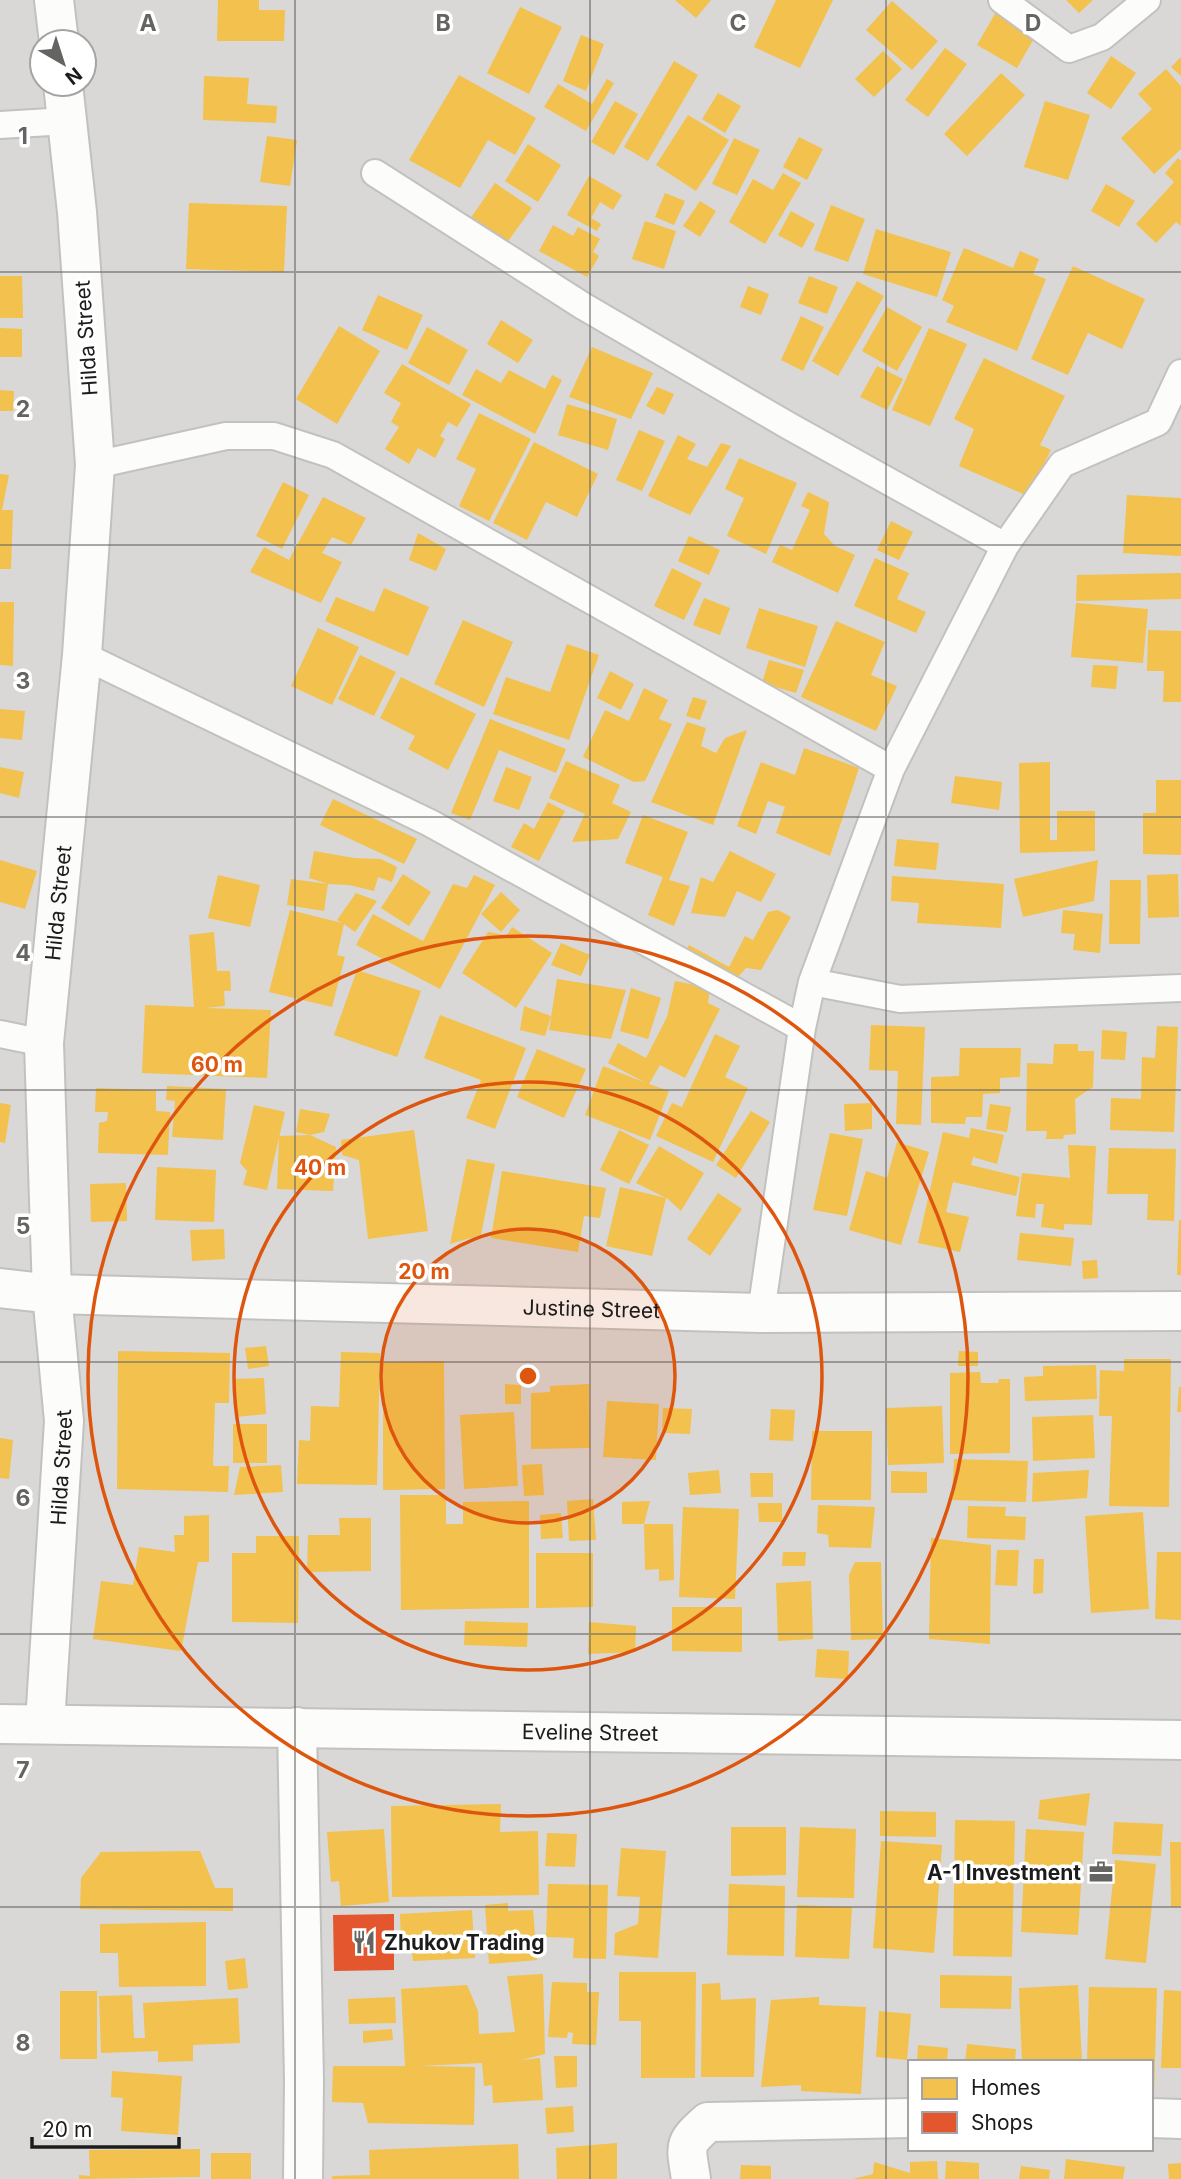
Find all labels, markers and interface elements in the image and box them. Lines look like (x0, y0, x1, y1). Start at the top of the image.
text: A (139, 9, 157, 37)
text: B (435, 9, 451, 37)
text: C (729, 9, 747, 37)
text: D (1025, 9, 1041, 37)
north arrow (28, 28, 98, 98)
text: N (61, 62, 86, 89)
text: 1 (18, 122, 28, 150)
street label: Hilda Street (69, 279, 103, 397)
text: 2 (16, 395, 30, 423)
text: 3 (16, 667, 30, 695)
street label: Hilda Street (40, 844, 76, 962)
text: 4 (15, 939, 31, 967)
text: 60 m (191, 1052, 243, 1077)
text: 40 m (294, 1155, 346, 1180)
text: 5 (16, 1212, 30, 1240)
text: 20 m (398, 1259, 450, 1284)
street label: Justine Street (522, 1294, 661, 1323)
centre of rings (516, 1364, 540, 1388)
street label: Hilda Street (45, 1409, 77, 1526)
text: 6 (16, 1484, 30, 1512)
street label: Eveline Street (522, 1719, 658, 1745)
text: 7 (16, 1756, 30, 1784)
office icon: A-1 Investment (1087, 1858, 1115, 1886)
place label: A-1 Investment (927, 1860, 1081, 1885)
restaurant icon: Zhukov Trading (350, 1928, 378, 1956)
place label: Zhukov Trading (384, 1930, 544, 1955)
text: 8 (16, 2029, 30, 2057)
legend (908, 2060, 1153, 2151)
text: Homes (971, 2075, 1041, 2100)
scale bar (32, 2106, 178, 2150)
text: Shops (971, 2110, 1033, 2135)
text: 20 m (42, 2117, 92, 2142)

